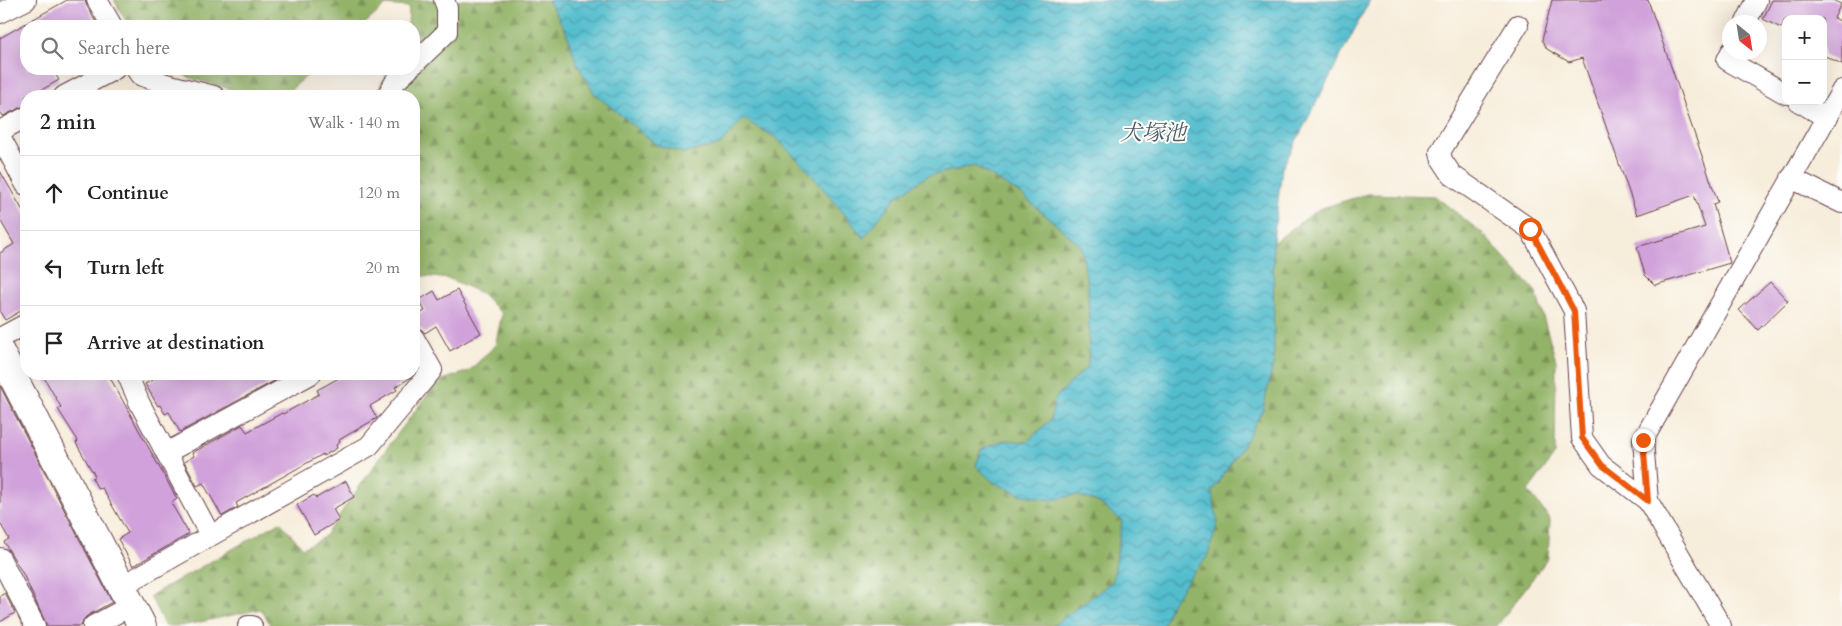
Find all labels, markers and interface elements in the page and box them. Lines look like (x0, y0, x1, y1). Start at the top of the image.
north arrow (1722, 15, 1767, 60)
map controls (1782, 15, 1827, 105)
button: + (1782, 15, 1827, 60)
search box (20, 20, 420, 75)
icon: search (38, 34, 66, 62)
text: Search here (78, 35, 170, 61)
button: − (1782, 60, 1827, 105)
text: 2 min (40, 108, 96, 137)
text: Walk · 140 m (308, 112, 400, 134)
water label: 犬塚池 (1120, 118, 1189, 148)
icon: ahead (40, 179, 68, 207)
text: Continue (87, 180, 169, 206)
text: 120 m (358, 182, 400, 204)
route start (1519, 218, 1542, 241)
icon: left (40, 254, 68, 282)
text: Turn left (87, 255, 164, 281)
text: 20 m (366, 257, 400, 279)
icon: arrive (40, 329, 68, 357)
text: Arrive at destination (87, 330, 264, 356)
route end (1632, 429, 1655, 452)

